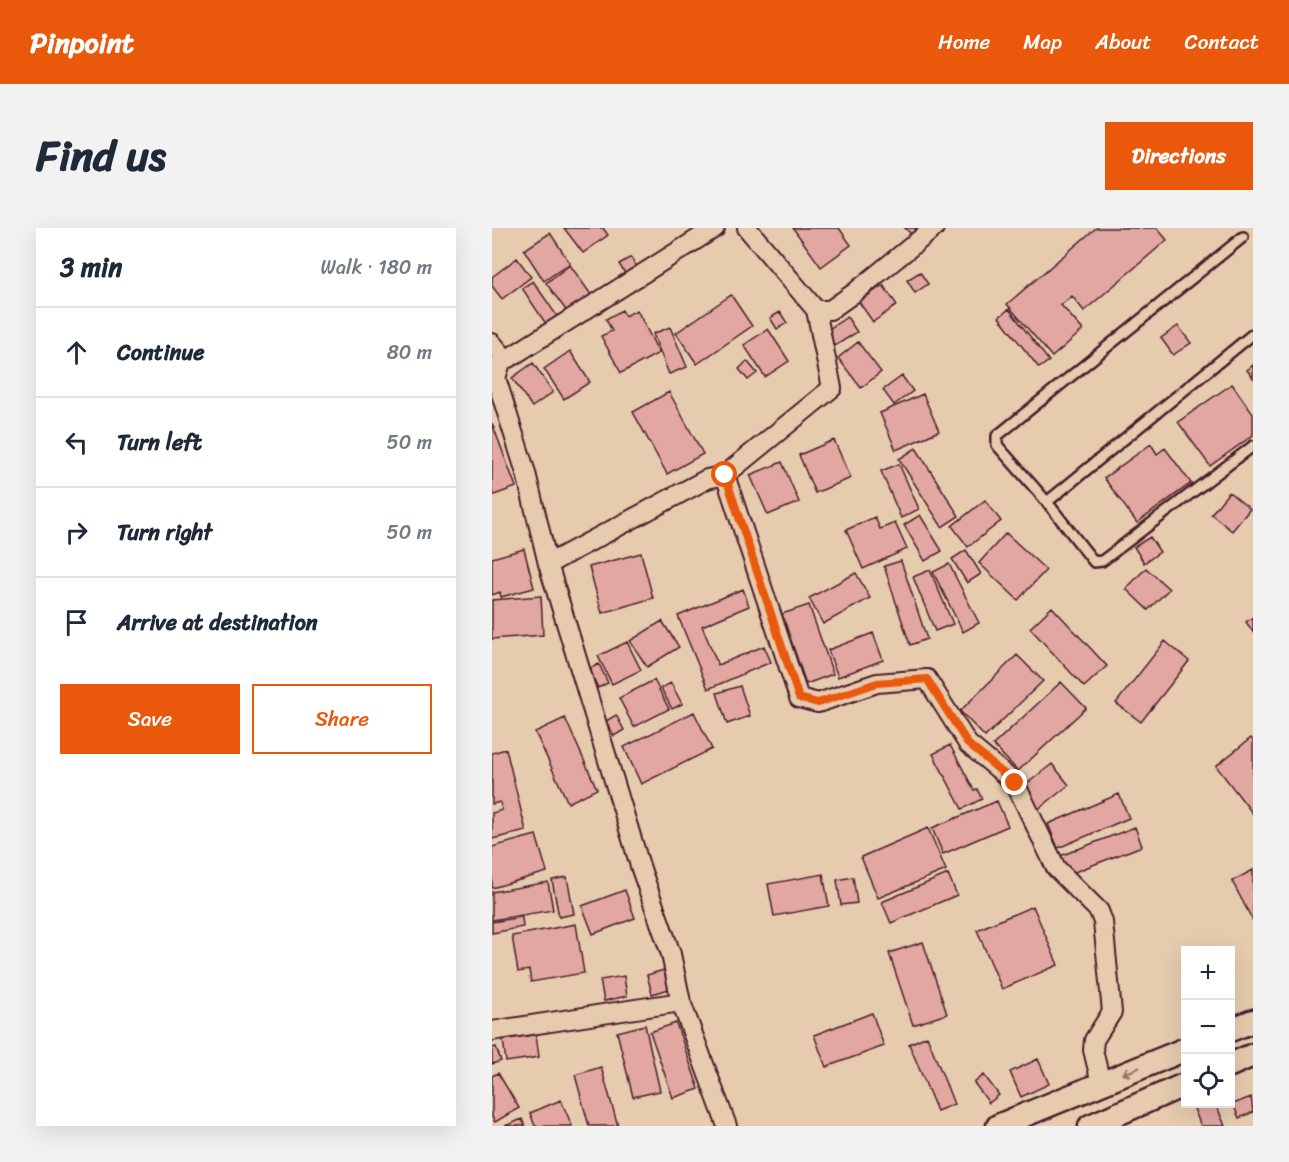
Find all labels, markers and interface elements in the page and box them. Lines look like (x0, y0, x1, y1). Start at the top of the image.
text: Pinpoint (30, 18, 134, 67)
text: Home (938, 23, 990, 61)
text: Map (1023, 23, 1062, 61)
text: About (1095, 23, 1152, 61)
text: Contact (1185, 23, 1259, 61)
text: Find us (36, 119, 166, 193)
button: Directions (1105, 122, 1253, 190)
text: 3 min (60, 244, 122, 290)
text: Walk · 180 m (321, 250, 432, 285)
text: Continue (117, 333, 205, 372)
text: 80 m (387, 335, 432, 370)
icon: ahead (60, 336, 93, 369)
text: Turn left (117, 423, 202, 462)
text: 50 m (387, 425, 432, 460)
icon: left (60, 426, 93, 459)
route start (711, 461, 737, 487)
text: Turn right (117, 513, 212, 552)
text: 50 m (387, 515, 432, 550)
icon: right (60, 516, 93, 549)
text: Arrive at destination (117, 603, 318, 642)
icon: arrive (60, 606, 93, 639)
button: Save (60, 684, 240, 754)
button: Share (252, 684, 432, 754)
route end (1001, 769, 1027, 795)
map controls (1181, 946, 1235, 1108)
button: + (1181, 946, 1235, 1000)
button: − (1181, 1000, 1235, 1054)
button: locate (1181, 1054, 1235, 1108)
one-way arrow (1123, 1066, 1141, 1077)

